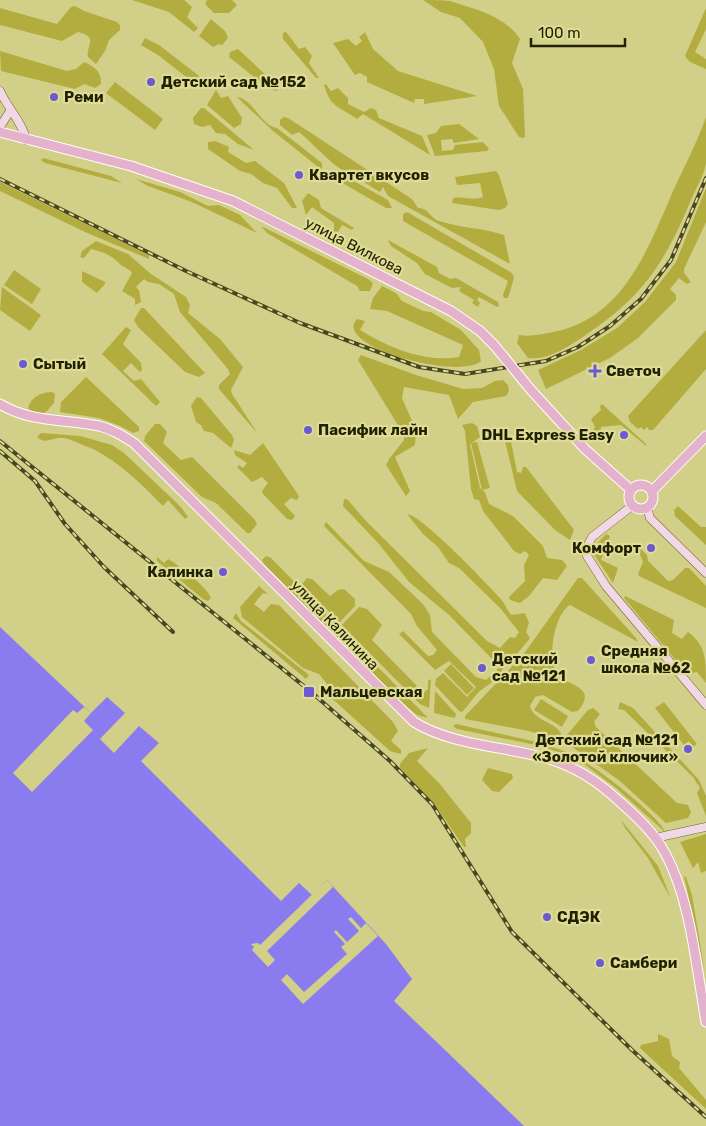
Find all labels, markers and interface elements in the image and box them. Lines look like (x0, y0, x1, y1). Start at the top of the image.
scale bar (531, 15, 625, 47)
text: 100 m (538, 24, 580, 42)
place label: Детский сад №152 (161, 73, 306, 91)
marker: Детский сад №152 (145, 76, 157, 88)
place label: Реми (64, 88, 103, 106)
marker: Реми (48, 91, 60, 103)
place label: Квартет вкусов (309, 166, 429, 184)
marker: Квартет вкусов (293, 169, 305, 181)
street label: улица Вилкова (302, 214, 406, 278)
place label: Сытый (33, 355, 86, 373)
marker: Сытый (17, 358, 29, 370)
place label: Светоч (606, 362, 661, 380)
marker: Светоч (588, 364, 602, 378)
place label: Пасифик лайн (318, 421, 428, 439)
marker: Пасифик лайн (302, 424, 314, 436)
place label: DHL Express Easy (482, 426, 614, 444)
marker: DHL Express Easy (618, 429, 630, 441)
place label: Комфорт (572, 539, 642, 557)
marker: Комфорт (645, 542, 657, 554)
place label: Калинка (147, 563, 213, 581)
marker: Калинка (217, 566, 229, 578)
street label: улица Калинина (287, 576, 383, 674)
place label: Средняя школа №62 (601, 642, 691, 677)
place label: Детский сад №121 (492, 650, 566, 685)
marker: Средняя школа №62 (585, 654, 597, 666)
marker: Детский сад №121 (476, 662, 488, 674)
place label: Мальцевская (320, 683, 423, 701)
marker: Мальцевская (302, 685, 316, 699)
place label: Детский сад №121 «Золотой ключик» (532, 731, 678, 766)
marker: Детский сад №121 «Золотой ключик» (682, 743, 694, 755)
place label: СДЭК (557, 908, 601, 926)
marker: СДЭК (541, 911, 553, 923)
place label: Самбери (610, 954, 677, 972)
marker: Самбери (594, 957, 606, 969)

